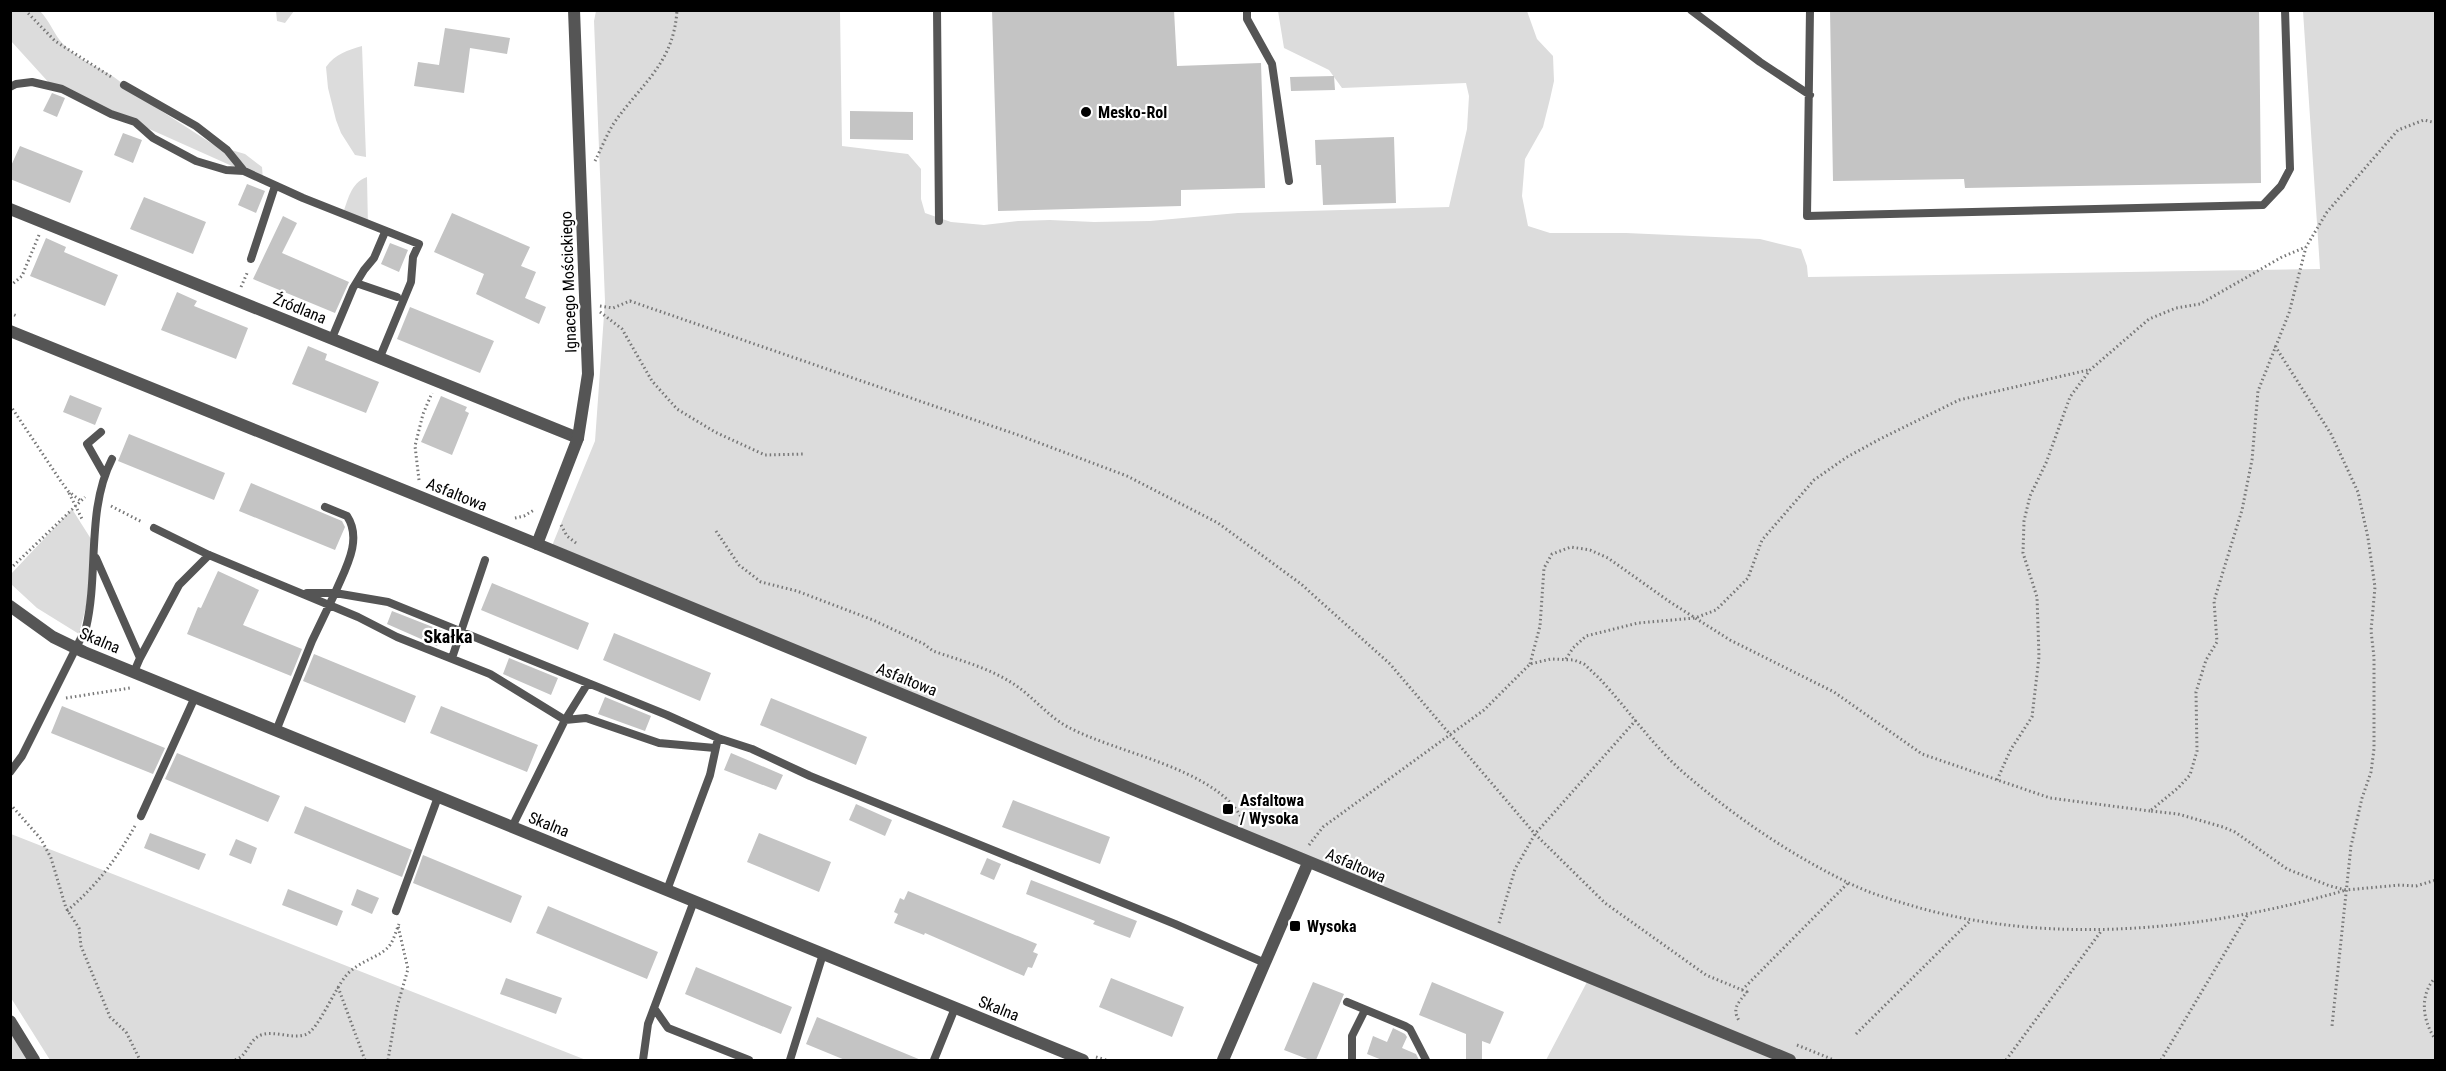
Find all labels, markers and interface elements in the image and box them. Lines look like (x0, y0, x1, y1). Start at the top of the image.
place label: Mesko-Rol (1098, 103, 1167, 122)
marker: Mesko-Rol (1079, 105, 1093, 119)
street label: Ignacego Mościckiego (557, 211, 580, 353)
street label: Źródlana (270, 289, 329, 328)
street label: Asfaltowa (424, 474, 490, 515)
street label: Skalna (77, 623, 123, 657)
district label: Skałka (423, 626, 473, 647)
street label: Asfaltowa (874, 659, 940, 700)
place label: Asfaltowa / Wysoka (1239, 791, 1304, 828)
marker: Asfaltowa / Wysoka (1221, 802, 1235, 816)
street label: Skalna (526, 808, 572, 841)
street label: Asfaltowa (1323, 844, 1389, 887)
place label: Wysoka (1307, 917, 1357, 936)
marker: Wysoka (1288, 919, 1302, 933)
street label: Skalna (976, 992, 1022, 1025)

